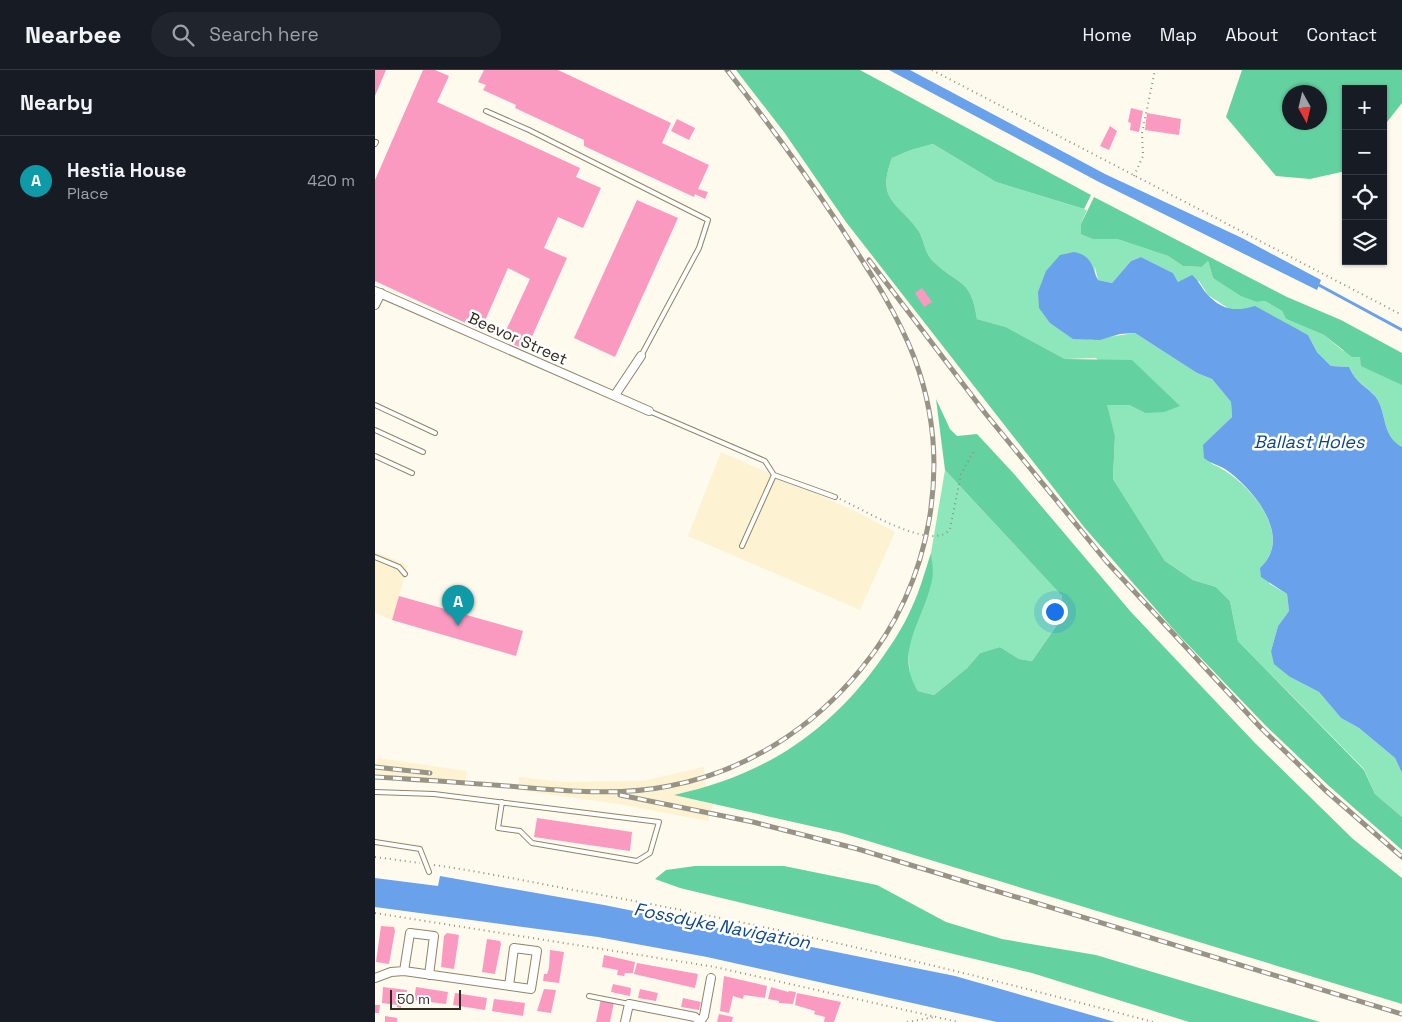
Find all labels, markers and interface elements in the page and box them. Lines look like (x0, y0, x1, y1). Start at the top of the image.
search box (151, 12, 501, 57)
text: Nearbee (25, 19, 121, 50)
icon: search (169, 21, 197, 49)
text: Search here (209, 22, 319, 47)
text: Home (1083, 23, 1132, 46)
text: Map (1160, 23, 1197, 46)
text: About (1225, 23, 1279, 46)
text: Contact (1307, 23, 1377, 46)
north arrow (1282, 85, 1327, 130)
map controls (1342, 85, 1387, 265)
button: + (1342, 85, 1387, 130)
text: Nearby (20, 89, 93, 116)
button: − (1342, 130, 1387, 175)
text: Hestia House (67, 158, 186, 183)
text: A (31, 170, 41, 191)
text: 420 m (307, 170, 355, 191)
button: locate (1342, 175, 1387, 220)
text: Place (67, 183, 109, 204)
button: layers (1342, 220, 1387, 265)
street label: Beevor Street (465, 307, 571, 370)
water label: Ballast Holes (1253, 430, 1365, 453)
pin: A (442, 585, 474, 626)
your location (1042, 599, 1068, 625)
water label: Fossdyke Navigation (632, 897, 813, 954)
scale bar (390, 987, 461, 1010)
text: 50 m (397, 990, 430, 1008)

